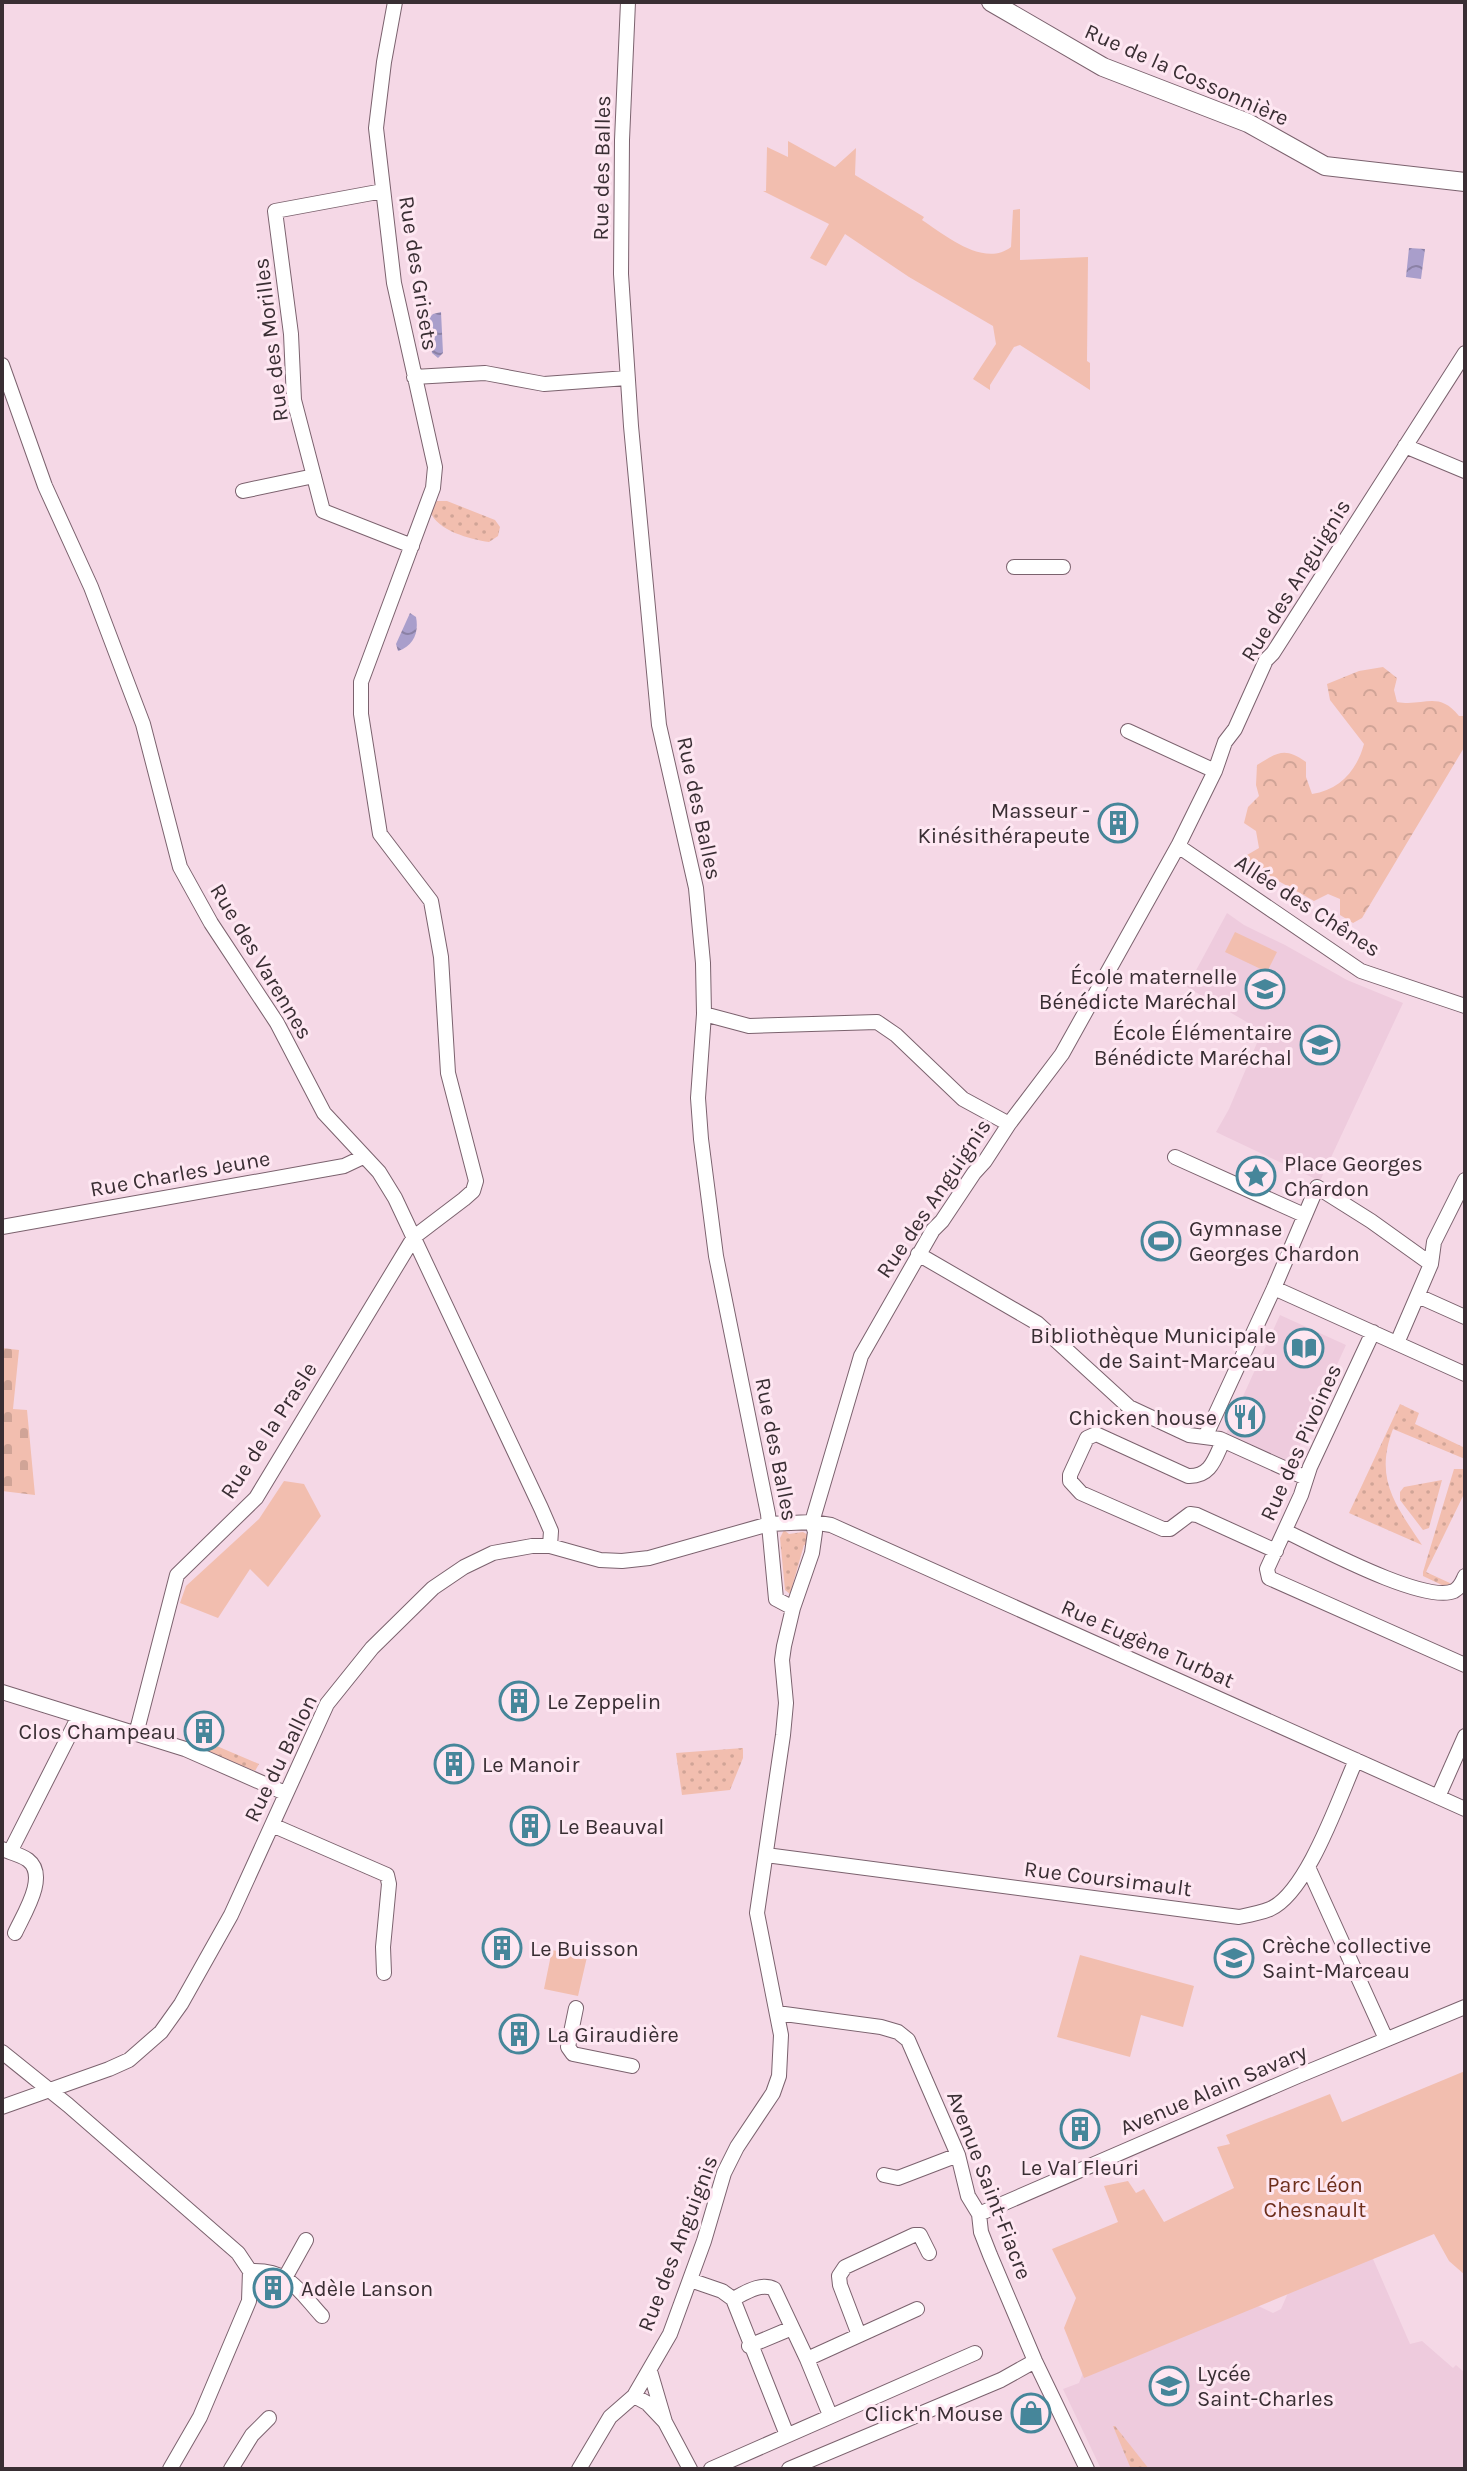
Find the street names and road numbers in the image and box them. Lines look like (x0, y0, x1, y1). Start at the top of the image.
street label: Rue de la Cossonnière (1081, 18, 1293, 132)
street label: Rue des Balles (588, 95, 616, 241)
street label: Rue des Grisets (393, 194, 443, 352)
street label: Rue des Morilles (248, 257, 294, 423)
street label: Rue des Anguignis (1235, 495, 1356, 666)
street label: Rue des Balles (671, 734, 727, 882)
street label: Allée des Chênes (1230, 849, 1385, 963)
street label: Rue des Varennes (204, 879, 318, 1044)
street label: Rue des Anguignis (871, 1114, 997, 1283)
street label: Rue Charles Jeune (88, 1145, 272, 1203)
street label: Rue de la Prasle (215, 1357, 323, 1504)
street label: Rue des Pivoines (1255, 1360, 1347, 1525)
street label: Rue des Balles (749, 1375, 803, 1523)
street label: Rue Eugène Turbat (1057, 1594, 1238, 1694)
street label: Rue du Ballon (239, 1691, 323, 1826)
street label: Rue Coursimault (1023, 1856, 1193, 1902)
street label: Avenue Alain Savary (1116, 2039, 1311, 2141)
street label: Avenue Saint-Fiacre (941, 2088, 1037, 2283)
street label: Rue des Anguignis (632, 2152, 723, 2335)

